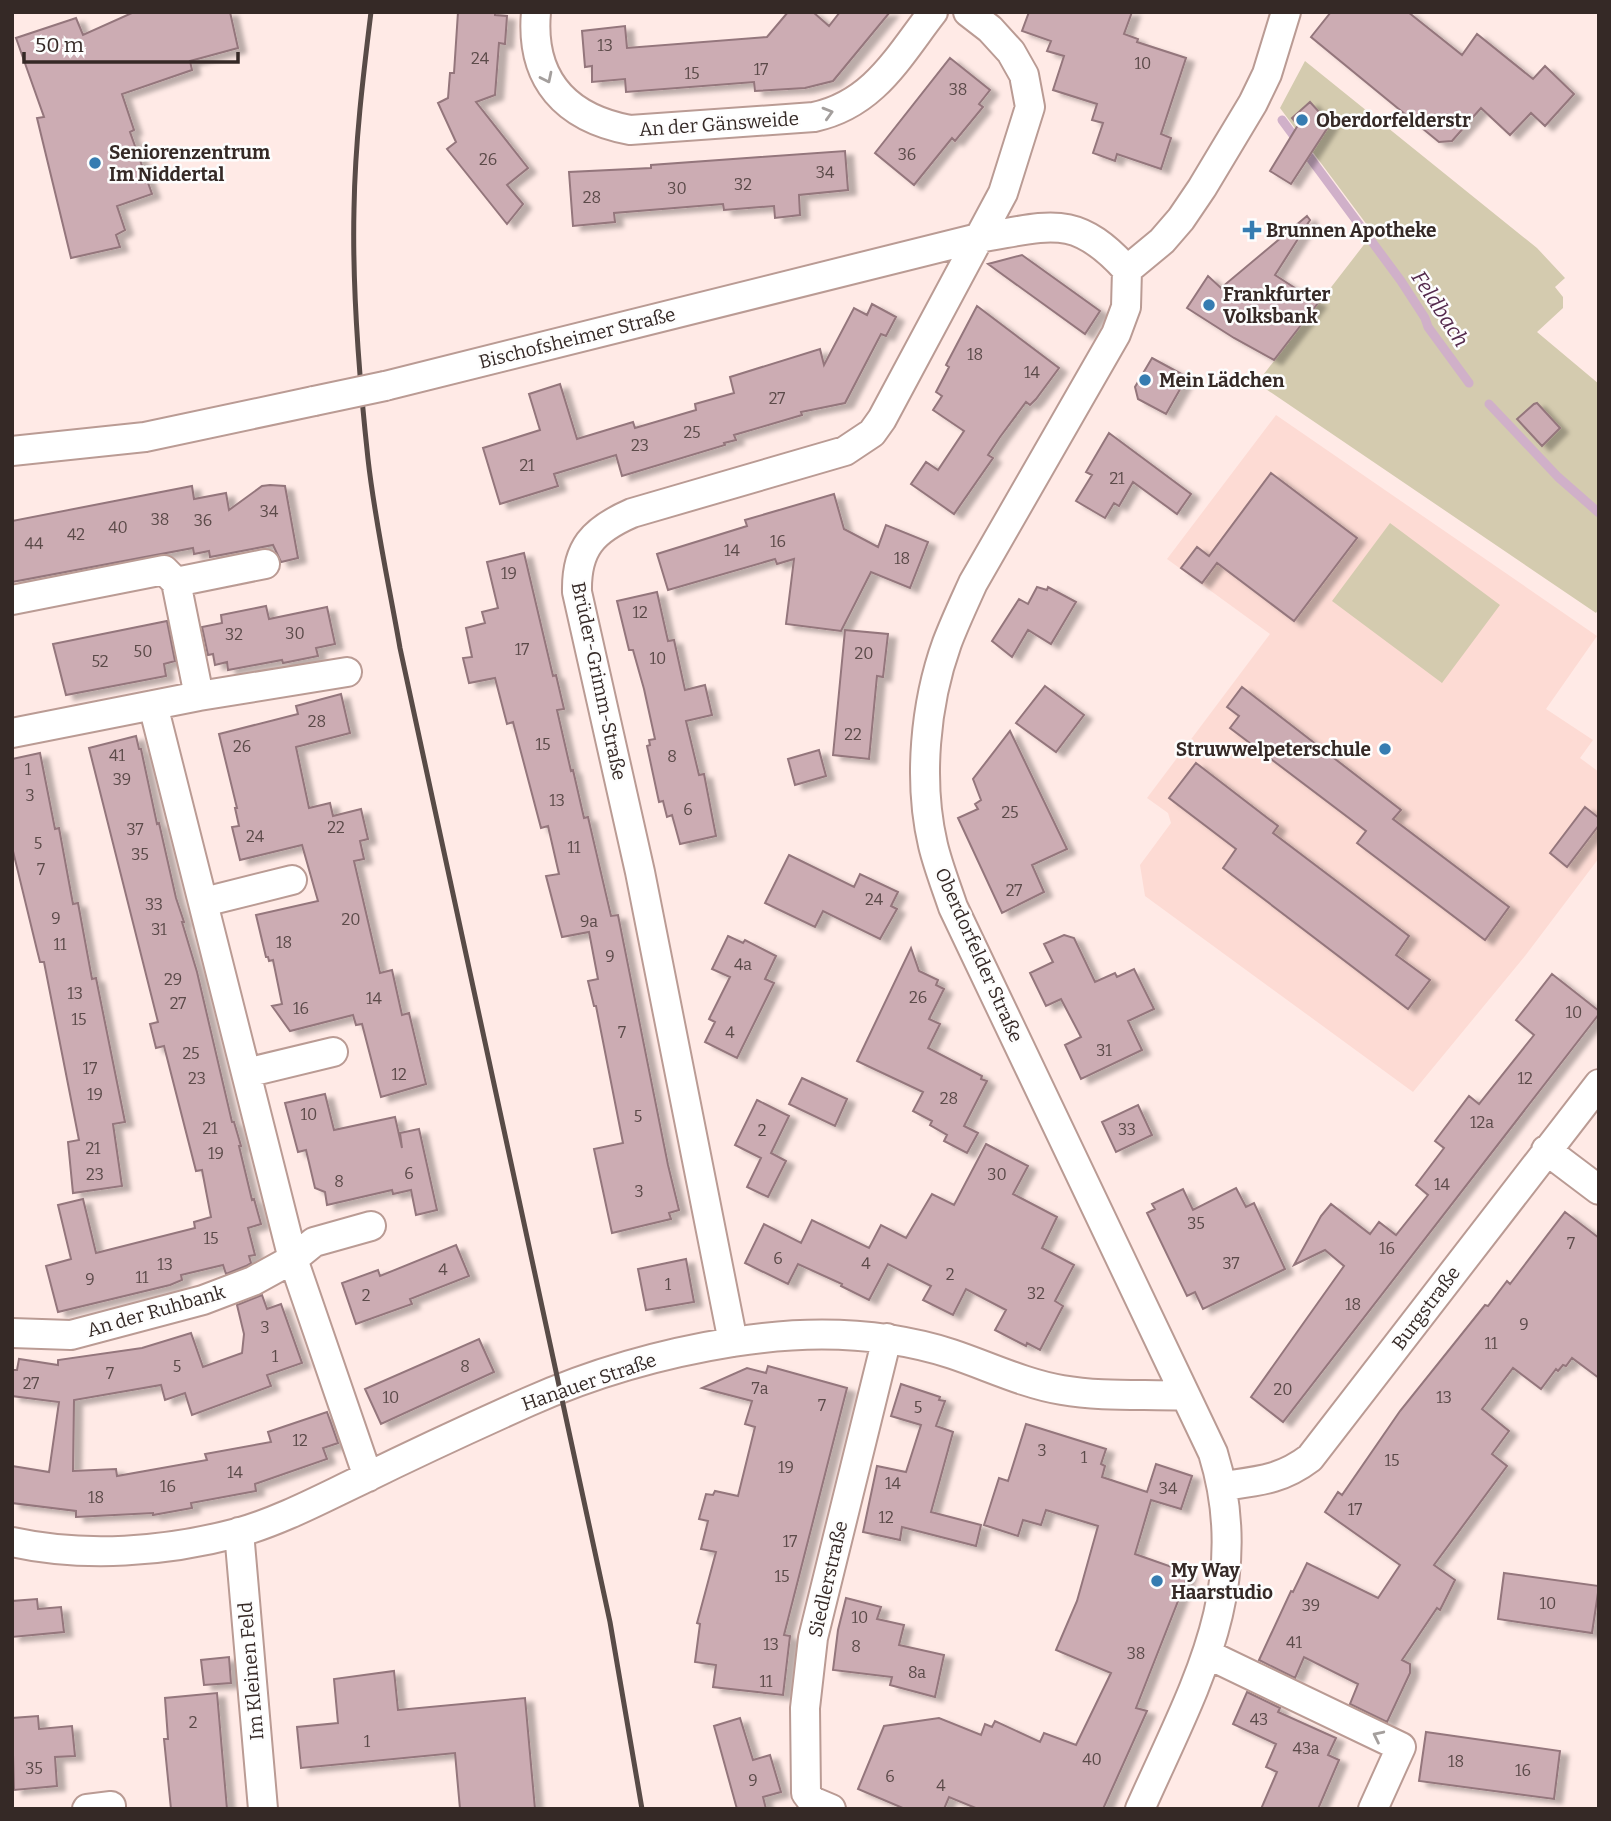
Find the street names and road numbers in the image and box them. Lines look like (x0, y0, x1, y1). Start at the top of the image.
street label: An der Gänsweide (638, 107, 800, 141)
street label: Bischofsheimer Straße (476, 302, 678, 374)
street label: Brüder-Grimm-Straße (567, 580, 631, 782)
street label: Oberdorfelder Straße (930, 864, 1028, 1046)
street label: Burgstraße (1387, 1262, 1465, 1354)
street label: An der Ruhbank (84, 1280, 228, 1342)
street label: Hanauer Straße (519, 1348, 659, 1416)
street label: Siedlerstraße (803, 1519, 853, 1639)
street label: Im Kleinen Feld (233, 1601, 269, 1741)

